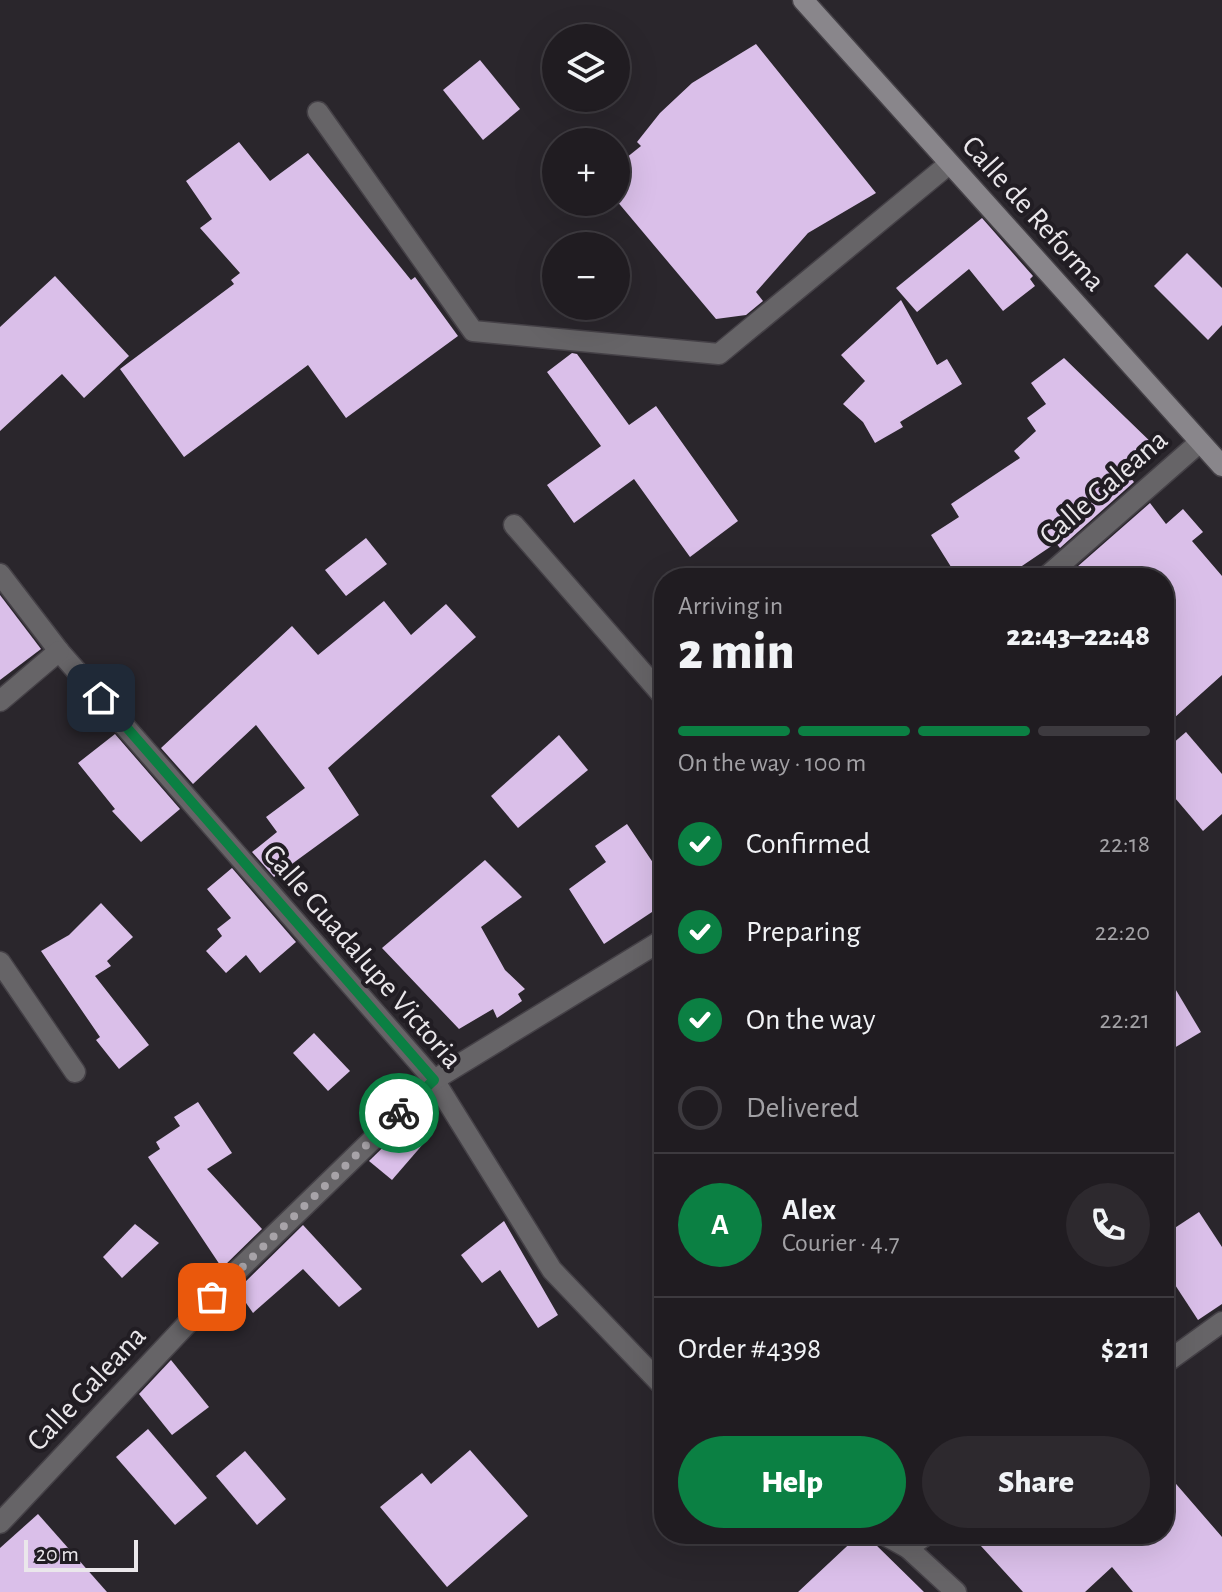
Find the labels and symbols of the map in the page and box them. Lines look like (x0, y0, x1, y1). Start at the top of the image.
street label: Calle de Reforma (956, 130, 1110, 297)
street label: Calle Galeana (1034, 424, 1173, 551)
pin (67, 664, 135, 732)
street label: Calle Guadalupe Victoria (257, 839, 467, 1074)
courier (359, 1073, 439, 1153)
pin (178, 1263, 246, 1331)
street label: Calle Galeana (22, 1320, 152, 1457)
scale bar (24, 1536, 138, 1572)

